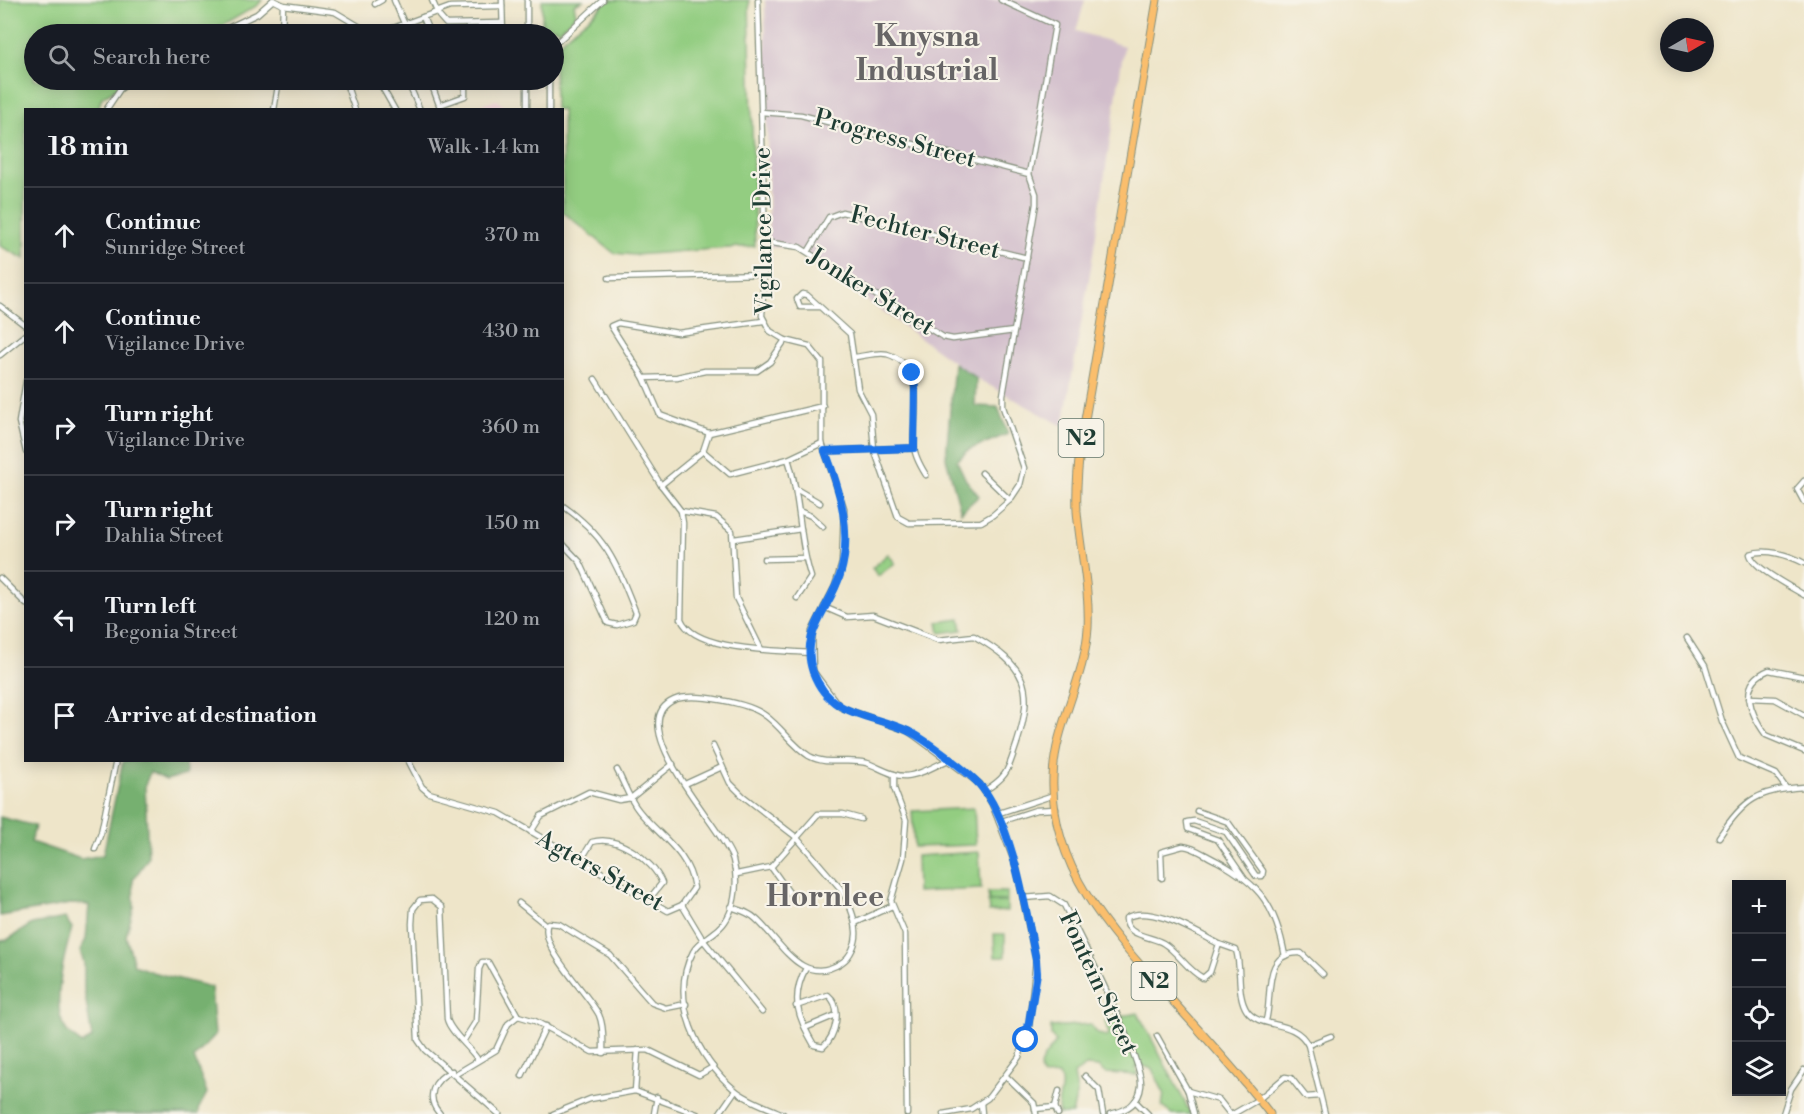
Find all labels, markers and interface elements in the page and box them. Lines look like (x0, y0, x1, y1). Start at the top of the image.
district label: Knysna Industrial (856, 18, 998, 90)
north arrow (1660, 18, 1714, 72)
search box (24, 24, 564, 90)
icon: search (45, 41, 78, 74)
text: Search here (93, 44, 210, 71)
street label: Progress Street (811, 103, 980, 175)
text: 18 min (48, 131, 129, 163)
text: Walk · 1.4 km (428, 135, 540, 160)
street label: Vigilance Drive (748, 147, 780, 316)
street label: Fechter Street (847, 200, 1004, 266)
text: Continue (105, 209, 201, 236)
icon: ahead (48, 219, 81, 252)
text: 370 m (485, 223, 540, 248)
text: Sunridge Street (105, 236, 245, 261)
street label: Jonker Street (802, 241, 940, 343)
text: Continue (105, 305, 201, 332)
icon: ahead (48, 315, 81, 348)
text: 430 m (482, 319, 540, 344)
text: Vigilance Drive (105, 332, 245, 357)
route end (898, 359, 924, 385)
text: Turn right (105, 401, 213, 428)
icon: right (48, 411, 81, 444)
text: 360 m (482, 415, 540, 440)
road number: N2 (1058, 419, 1104, 457)
text: Vigilance Drive (105, 428, 245, 453)
text: Turn right (105, 497, 213, 524)
icon: right (48, 507, 81, 540)
text: 150 m (485, 511, 540, 536)
text: Dahlia Street (105, 524, 224, 549)
text: Turn left (105, 593, 196, 620)
icon: left (48, 603, 81, 636)
text: 120 m (485, 607, 540, 632)
text: Begonia Street (105, 620, 238, 645)
icon: arrive (48, 699, 81, 732)
text: Arrive at destination (105, 702, 317, 729)
street label: Agters Street (530, 823, 669, 919)
district label: Hornlee (766, 878, 884, 916)
map controls (1732, 880, 1786, 1096)
button: + (1732, 880, 1786, 934)
street label: Fontein Street (1052, 907, 1144, 1060)
button: − (1732, 934, 1786, 988)
road number: N2 (1132, 962, 1176, 1000)
button: locate (1732, 988, 1786, 1042)
route start (1012, 1026, 1038, 1052)
button: layers (1732, 1042, 1786, 1096)

